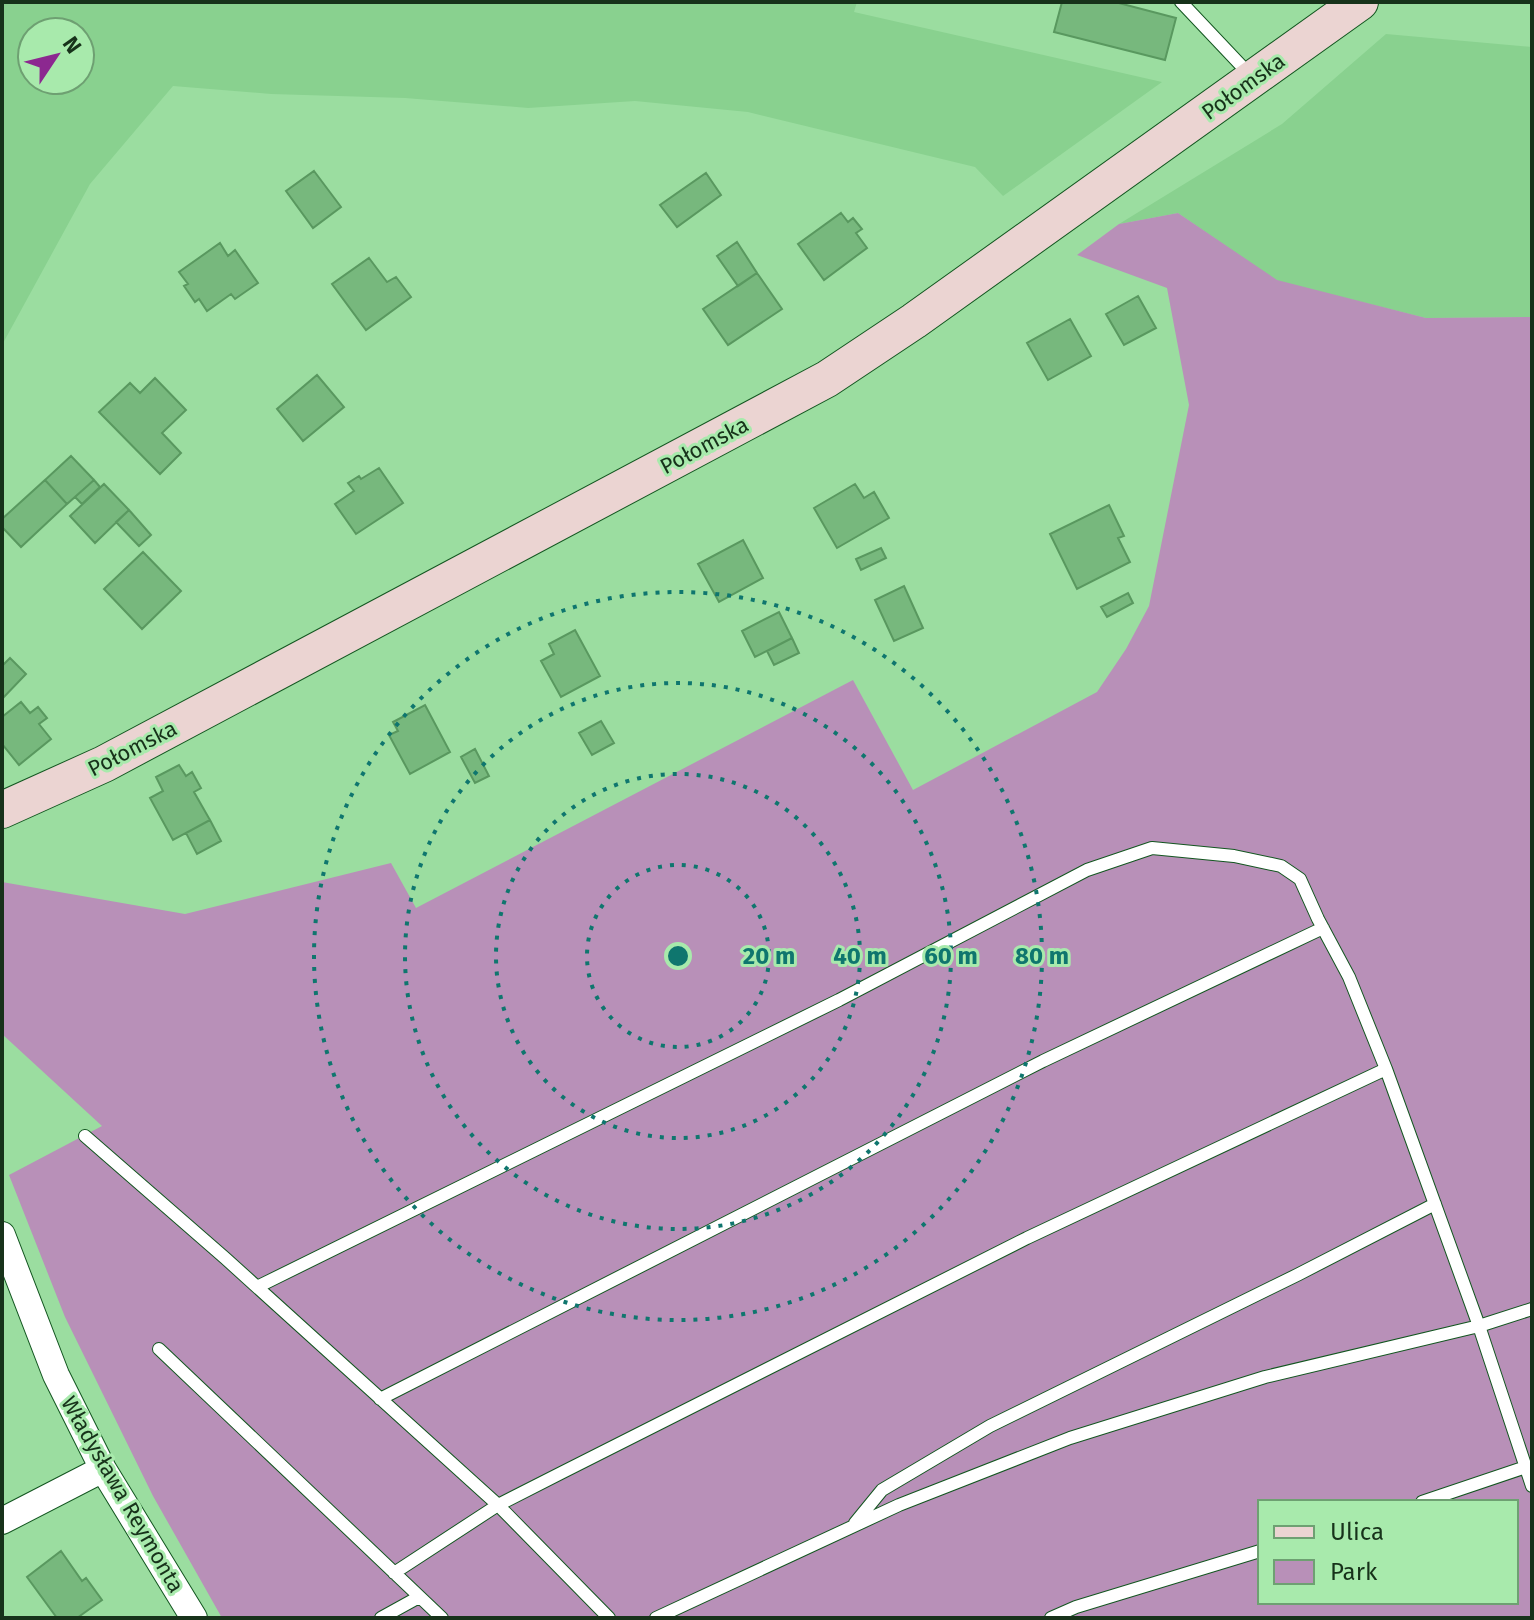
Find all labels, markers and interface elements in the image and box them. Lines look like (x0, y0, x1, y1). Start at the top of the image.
north arrow (16, 16, 96, 96)
text: N (57, 31, 87, 59)
street label: Połomska (1196, 47, 1290, 126)
street label: Połomska (655, 411, 753, 480)
street label: Połomska (83, 715, 181, 782)
centre of rings (664, 942, 692, 970)
text: 20 m (743, 942, 795, 970)
text: 40 m (833, 942, 887, 970)
text: 60 m (924, 942, 978, 970)
text: 80 m (1015, 942, 1069, 970)
street label: Władysława Reymonta (55, 1391, 190, 1597)
legend (1258, 1500, 1518, 1604)
text: Ulica (1330, 1518, 1384, 1546)
text: Park (1330, 1558, 1378, 1586)

